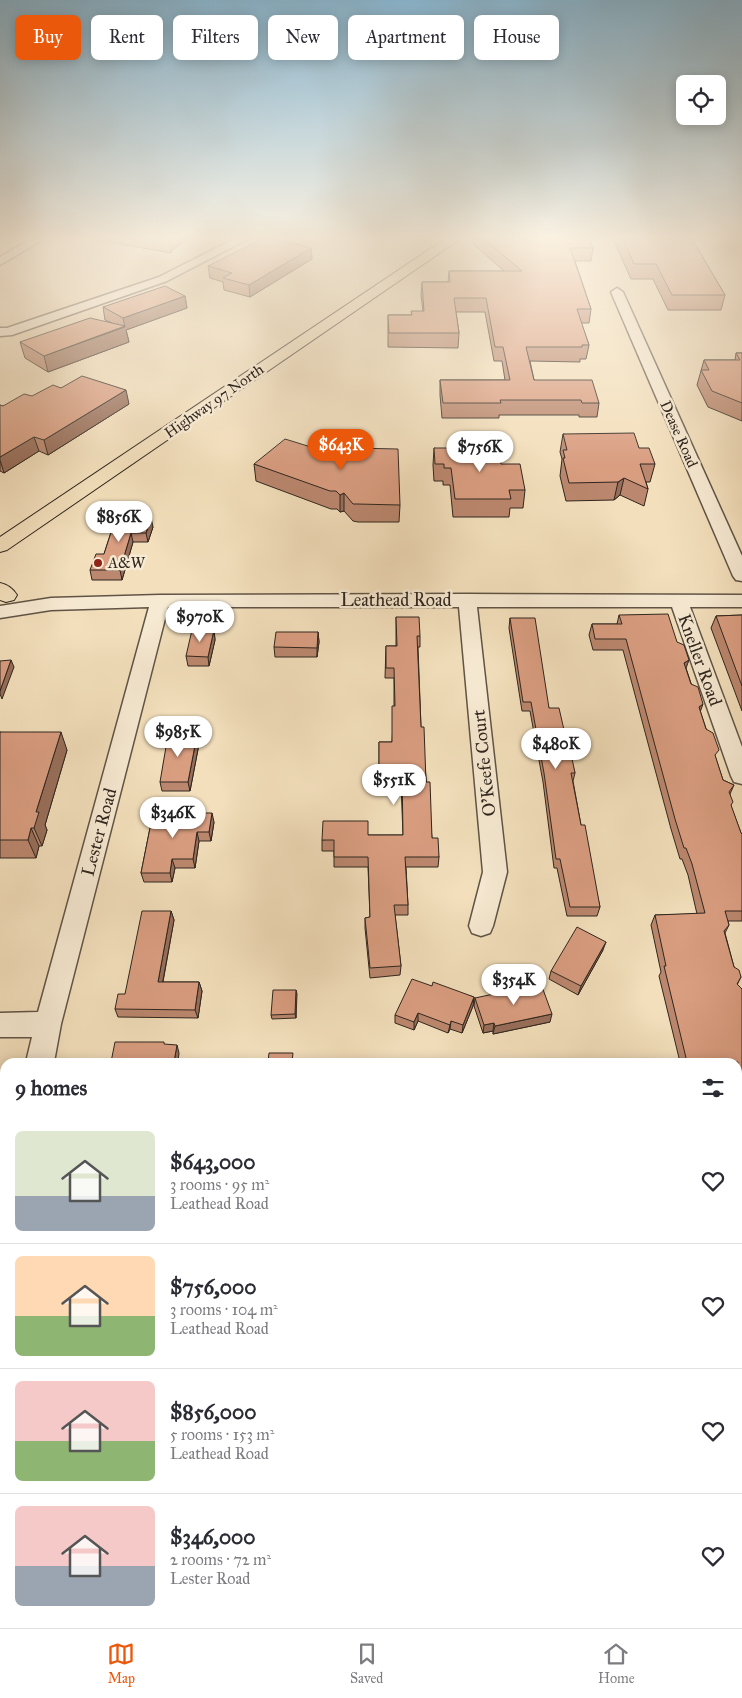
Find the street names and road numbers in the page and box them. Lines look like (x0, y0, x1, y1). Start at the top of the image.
street label: Highway 97 North (161, 360, 268, 442)
street label: Dease Road (656, 398, 702, 471)
street label: Leathead Road (340, 589, 452, 611)
street label: Kneller Road (673, 611, 727, 709)
street label: O'Keefe Court (467, 708, 501, 817)
street label: Lester Road (77, 786, 121, 878)

